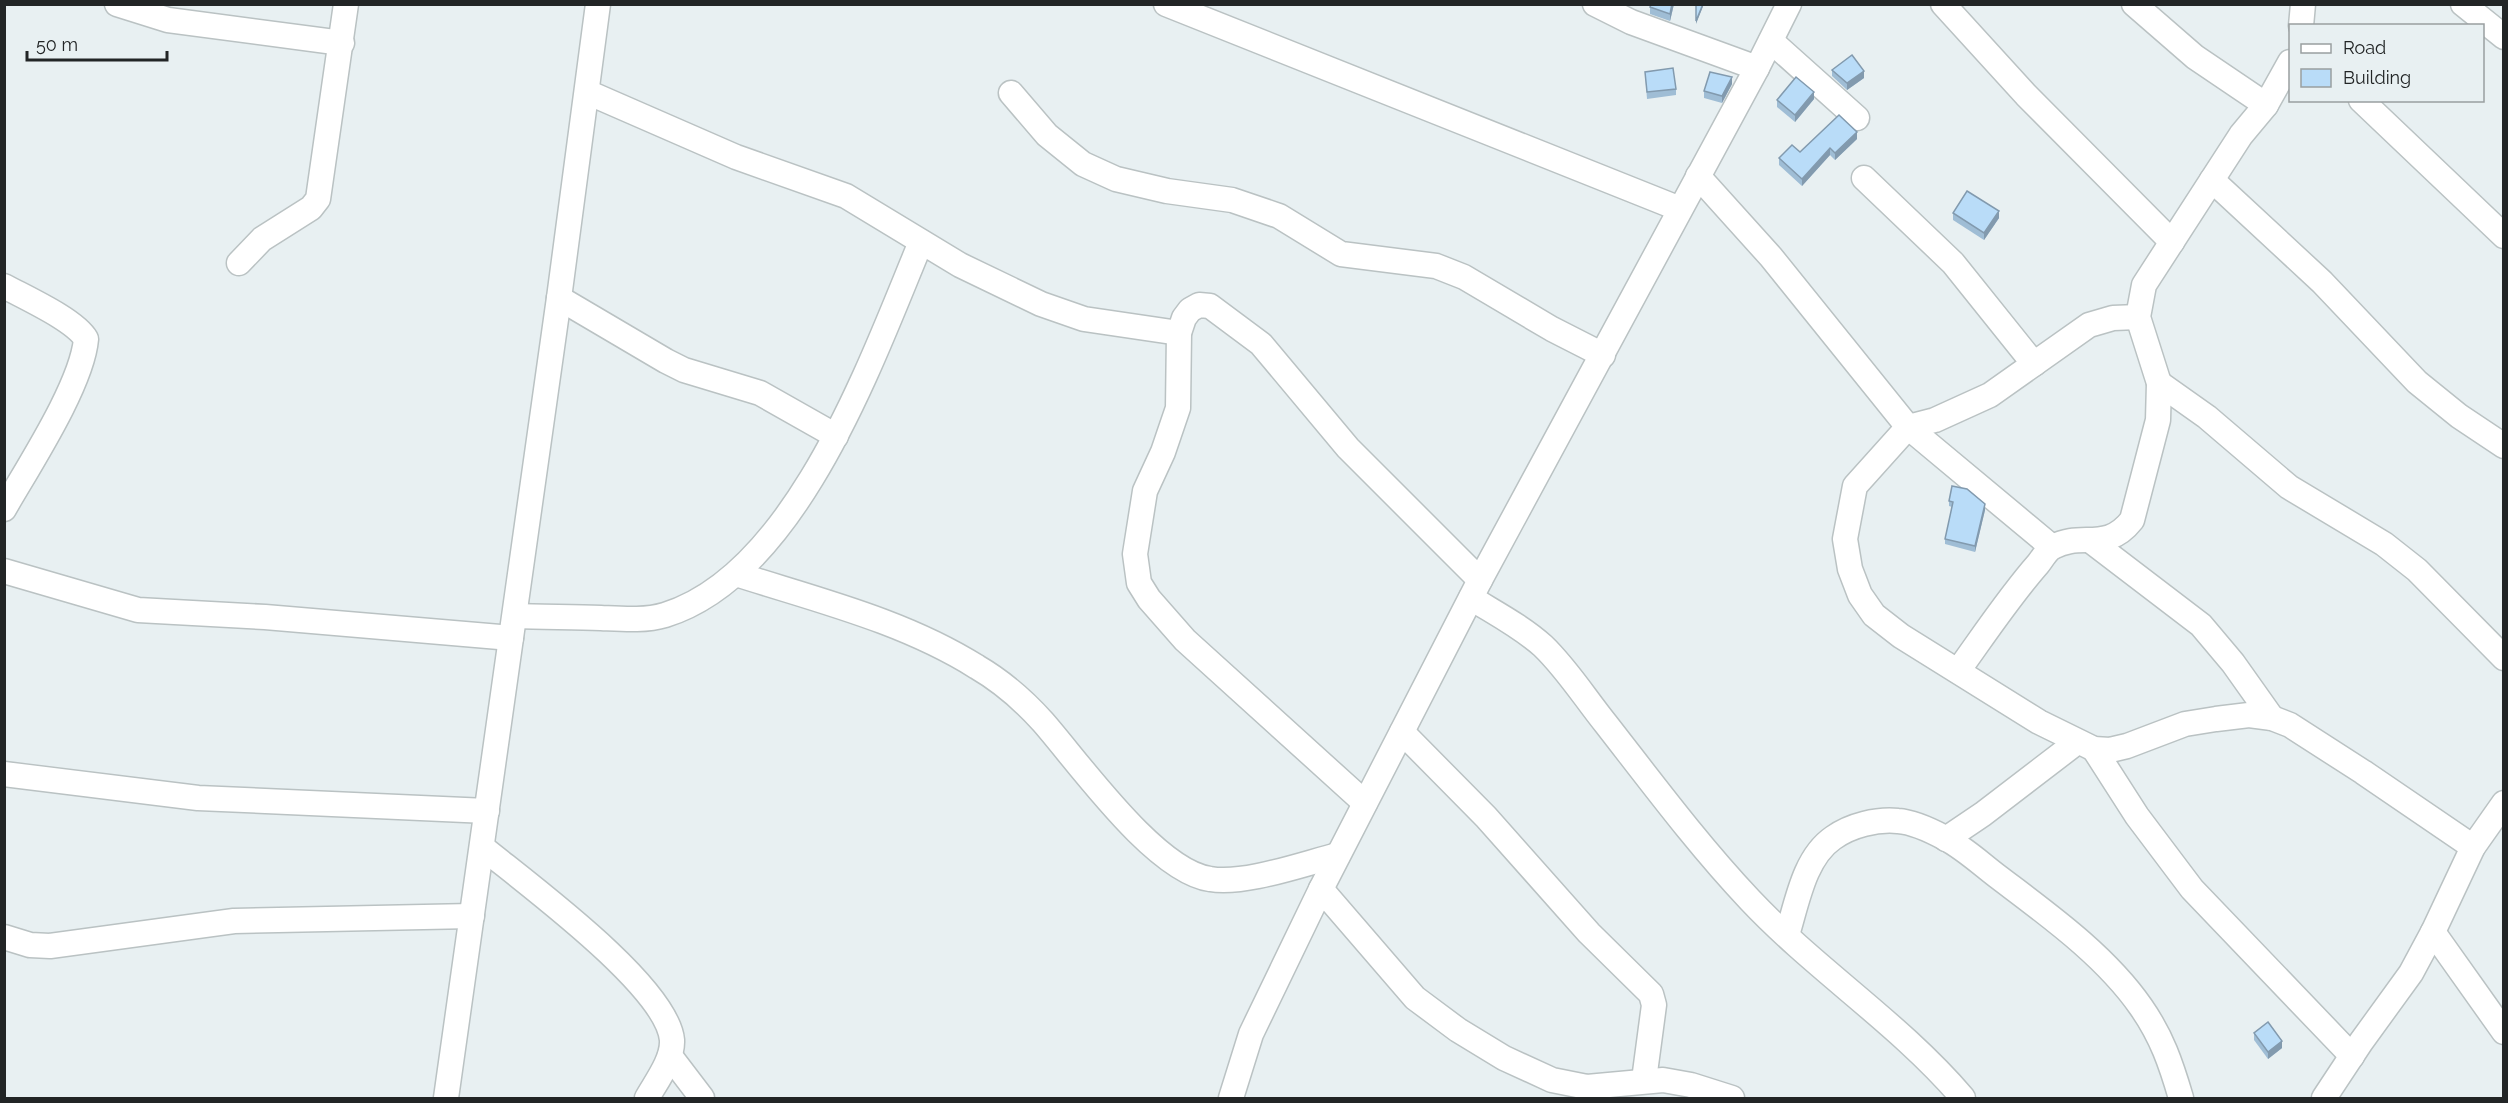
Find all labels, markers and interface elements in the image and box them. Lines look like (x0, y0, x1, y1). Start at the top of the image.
scale bar (27, 24, 166, 62)
legend (2289, 24, 2484, 102)
text: 50 m (36, 34, 78, 55)
text: Road (2343, 37, 2386, 58)
text: Building (2343, 67, 2411, 88)

